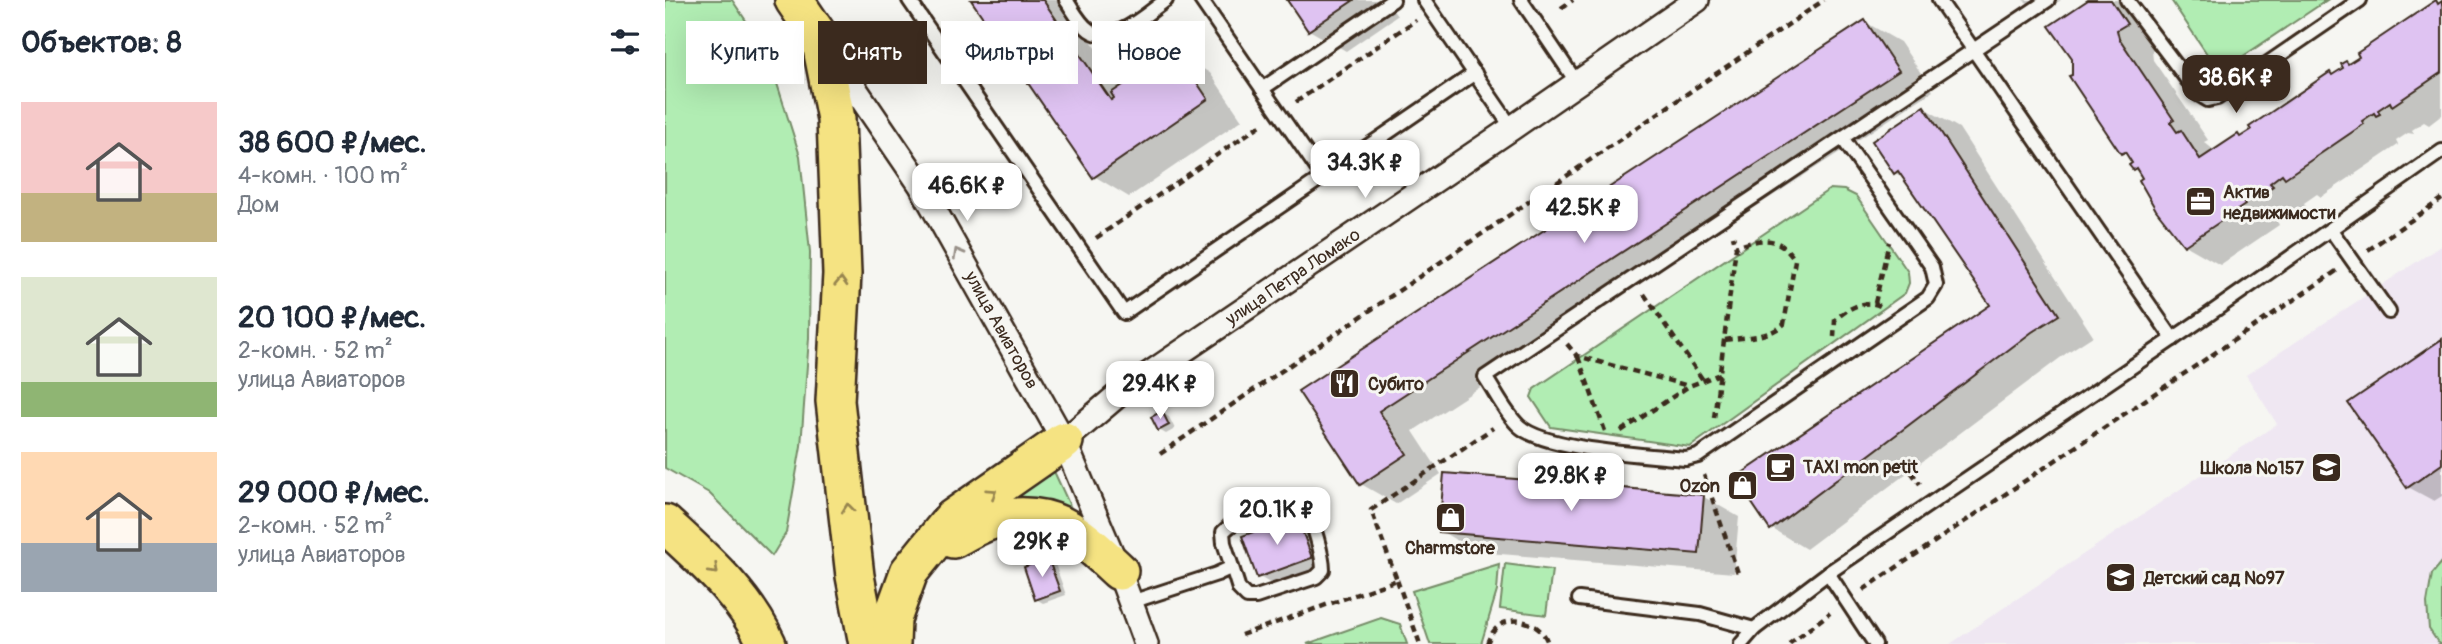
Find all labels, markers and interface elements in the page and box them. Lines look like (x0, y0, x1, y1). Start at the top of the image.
chip: Купить (686, 21, 804, 84)
chip: Снять (818, 21, 927, 84)
chip: Фильтры (941, 21, 1078, 84)
chip: Новое (1092, 21, 1205, 84)
icon: filters (606, 23, 644, 61)
text: Объектов: 8 (21, 24, 182, 61)
pin: 38.6K ₽ (2171, 55, 2301, 115)
text: 38.6K ₽ (2198, 63, 2274, 92)
text: 38 600 ₽/мес. (238, 124, 426, 161)
icon: home (77, 130, 161, 214)
pin: 34.3K ₽ (1300, 140, 1430, 200)
text: 34.3K ₽ (1327, 148, 1403, 177)
text: 4-комн. · 100 m² (238, 161, 408, 190)
pin: 46.6K ₽ (902, 164, 1032, 223)
text: 46.6K ₽ (928, 171, 1006, 200)
place label: Актив недвижимости (2223, 181, 2335, 225)
office icon: Актив недвижимости (2183, 185, 2217, 219)
pin: 42.5K ₽ (1519, 186, 1649, 245)
text: Дом (238, 190, 279, 219)
text: 42.5K ₽ (1546, 193, 1622, 222)
street label: улица Петра Ломако (1220, 223, 1365, 331)
one-way arrow (953, 247, 966, 260)
street label: улица Авиаторов (959, 266, 1044, 393)
one-way arrow (834, 276, 849, 287)
text: 20 100 ₽/мес. (238, 299, 426, 336)
icon: home (77, 305, 161, 389)
text: 2-комн. · 52 m² (238, 336, 393, 365)
pin: 29.4K ₽ (1095, 362, 1225, 421)
text: улица Авиаторов (238, 365, 406, 394)
restaurant icon: Субито (1328, 367, 1362, 401)
text: 29.4K ₽ (1122, 369, 1198, 398)
place label: Субито (1368, 373, 1424, 396)
cafe icon: TAXI mon petit (1763, 450, 1797, 484)
school or university icon: Школа №157 (2310, 451, 2344, 485)
pin: 29.8K ₽ (1506, 454, 1636, 513)
place label: TAXI mon petit (1802, 456, 1919, 479)
place label: Школа №157 (2199, 457, 2304, 480)
text: 29.8K ₽ (1534, 461, 1608, 490)
shop icon: Ozon (1726, 469, 1760, 503)
text: 29 000 ₽/мес. (238, 474, 430, 511)
place label: Ozon (1680, 475, 1720, 498)
icon: home (77, 480, 161, 564)
one-way arrow (984, 488, 997, 501)
pin: 20.1K ₽ (1212, 488, 1342, 547)
text: 20.1K ₽ (1239, 495, 1315, 524)
shop icon: Charmstore (1433, 500, 1467, 534)
one-way arrow (840, 502, 855, 514)
text: 2-комн. · 52 m² (238, 511, 393, 540)
pin: 29K ₽ (993, 520, 1091, 579)
text: 29K ₽ (1013, 527, 1071, 556)
place label: Charmstore (1405, 537, 1496, 560)
text: улица Авиаторов (238, 540, 406, 569)
one-way arrow (706, 561, 719, 574)
school or university icon: Детский сад №97 (2104, 561, 2138, 595)
place label: Детский сад №97 (2143, 567, 2285, 590)

